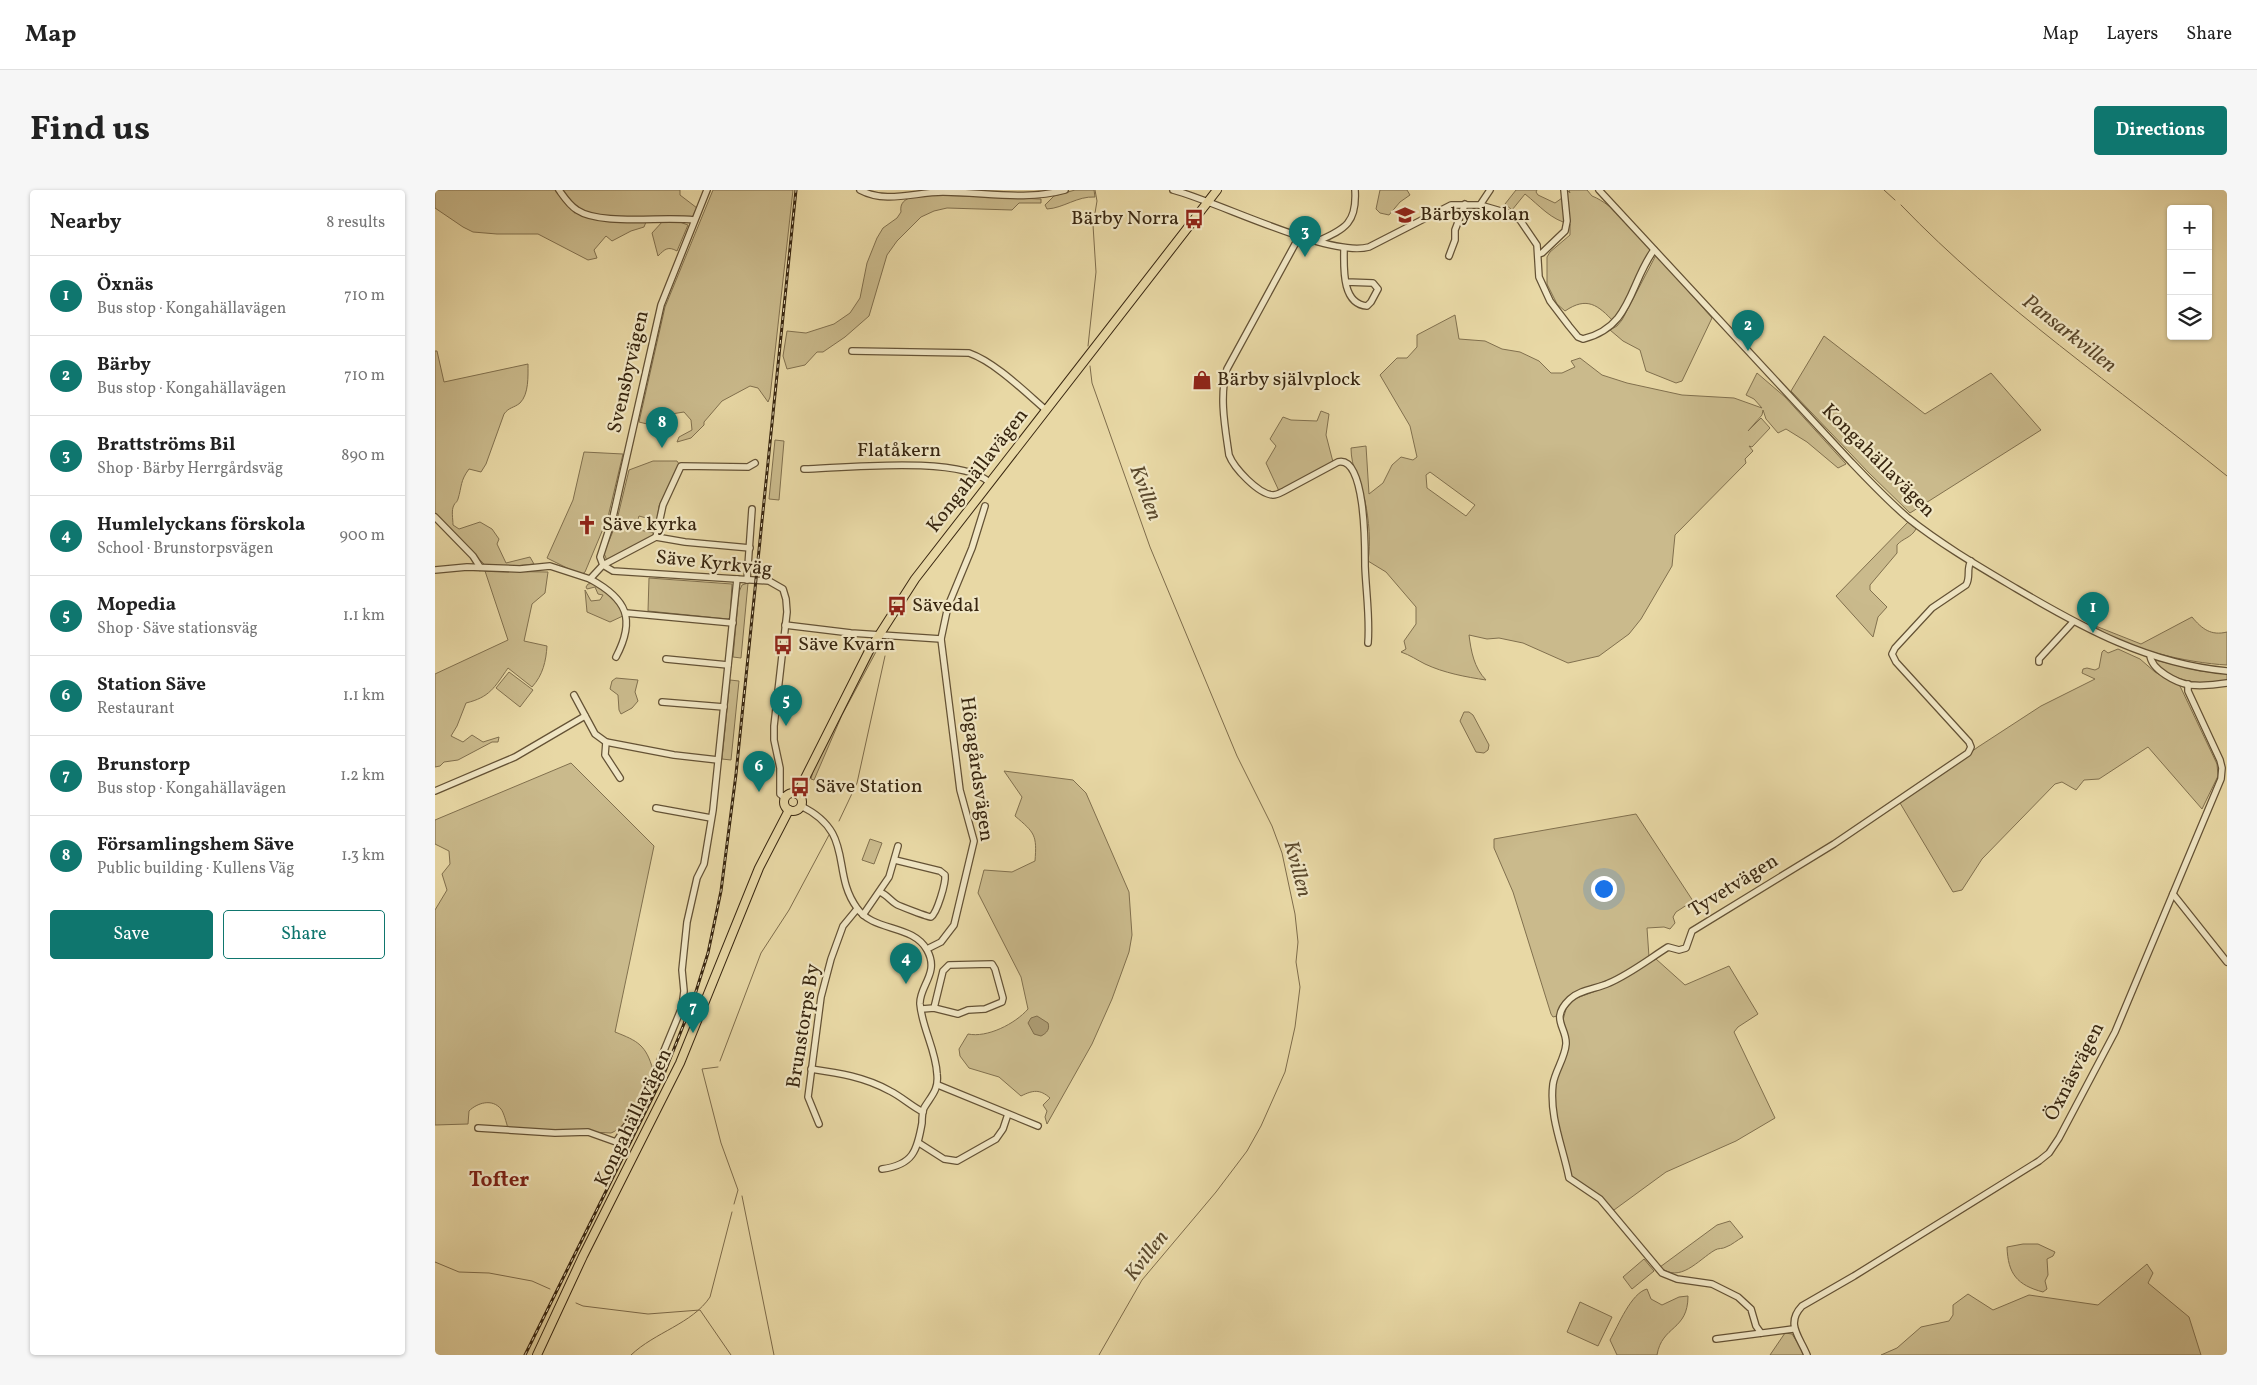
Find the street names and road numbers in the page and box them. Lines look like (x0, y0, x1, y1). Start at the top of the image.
street label: Svensbyvägen (601, 308, 657, 436)
street label: Kongahällavägen (1815, 398, 1941, 524)
street label: Kongahällavägen (921, 403, 1036, 539)
street label: Flatåkern (857, 437, 941, 465)
street label: Säve Kyrkväg (654, 544, 774, 584)
street label: Högagårdsvägen (952, 695, 1000, 843)
street label: Tyvetvägen (1684, 847, 1784, 925)
street label: Brunstorps By (780, 962, 828, 1090)
street label: Öxnäsvägen (2038, 1018, 2112, 1126)
street label: Kongahällavägen (588, 1044, 680, 1192)

